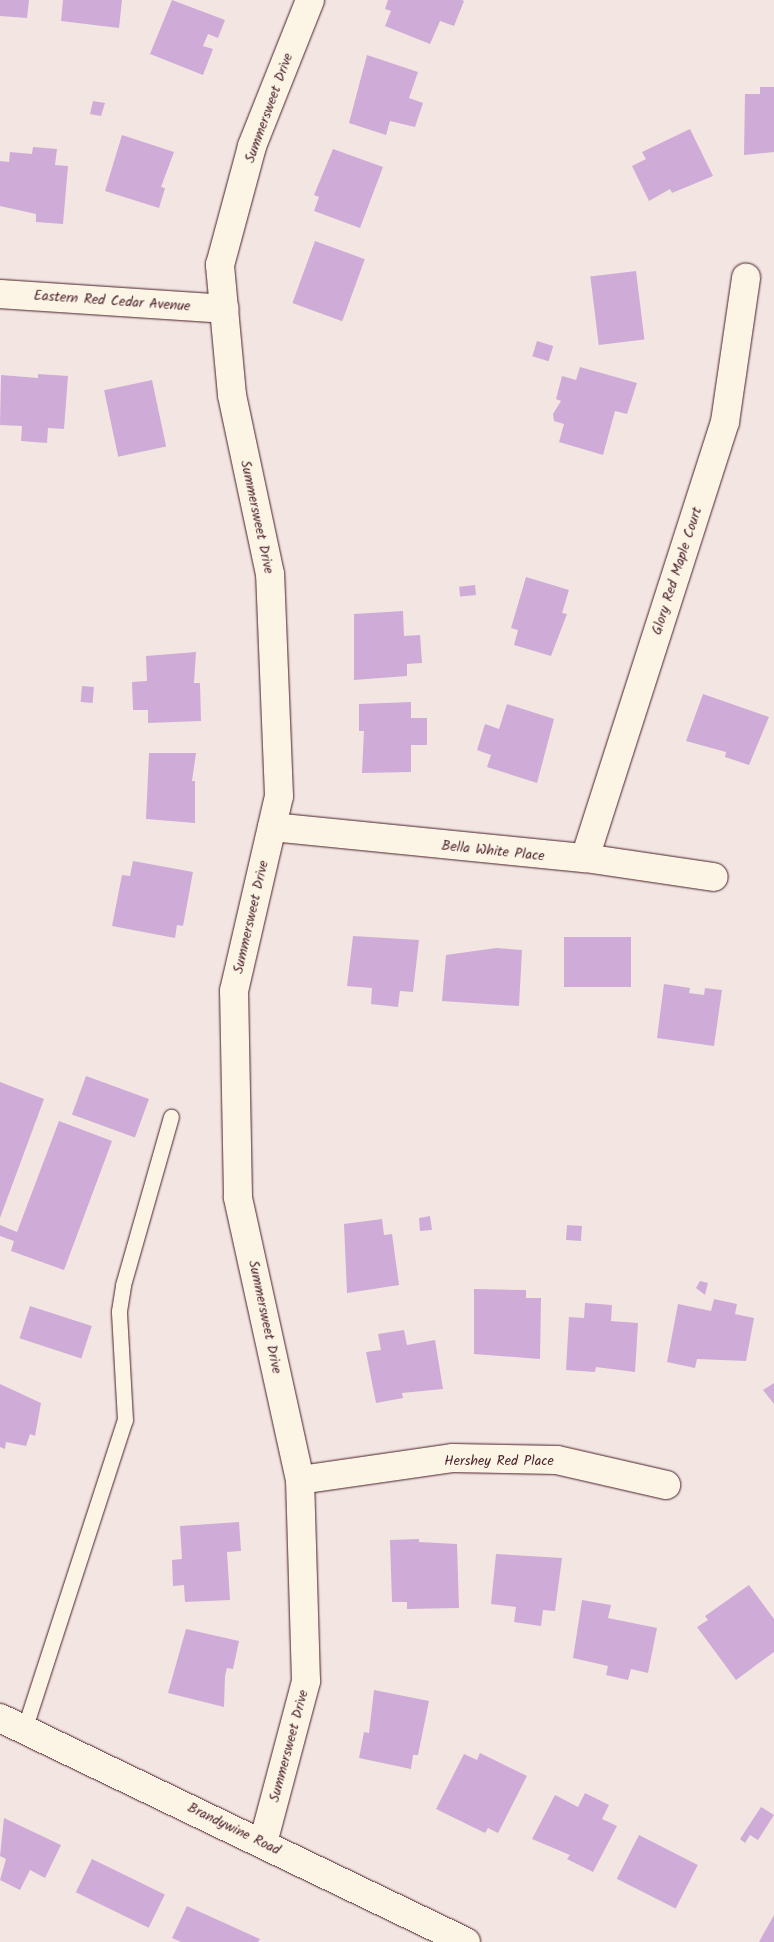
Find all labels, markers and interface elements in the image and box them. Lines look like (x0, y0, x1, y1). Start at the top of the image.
street label: Summersweet Drive (241, 51, 297, 165)
street label: Eastern Red Cedar Avenue (33, 287, 191, 315)
street label: Summersweet Drive (237, 459, 277, 575)
street label: Glory Red Maple Court (648, 505, 706, 637)
street label: Bella White Place (441, 837, 545, 865)
street label: Summersweet Drive (230, 859, 272, 975)
street label: Summersweet Drive (245, 1259, 285, 1375)
street label: Hershey Red Place (444, 1453, 554, 1469)
street label: Summersweet Drive (266, 1688, 312, 1804)
street label: Brandywine Road (185, 1799, 283, 1859)

